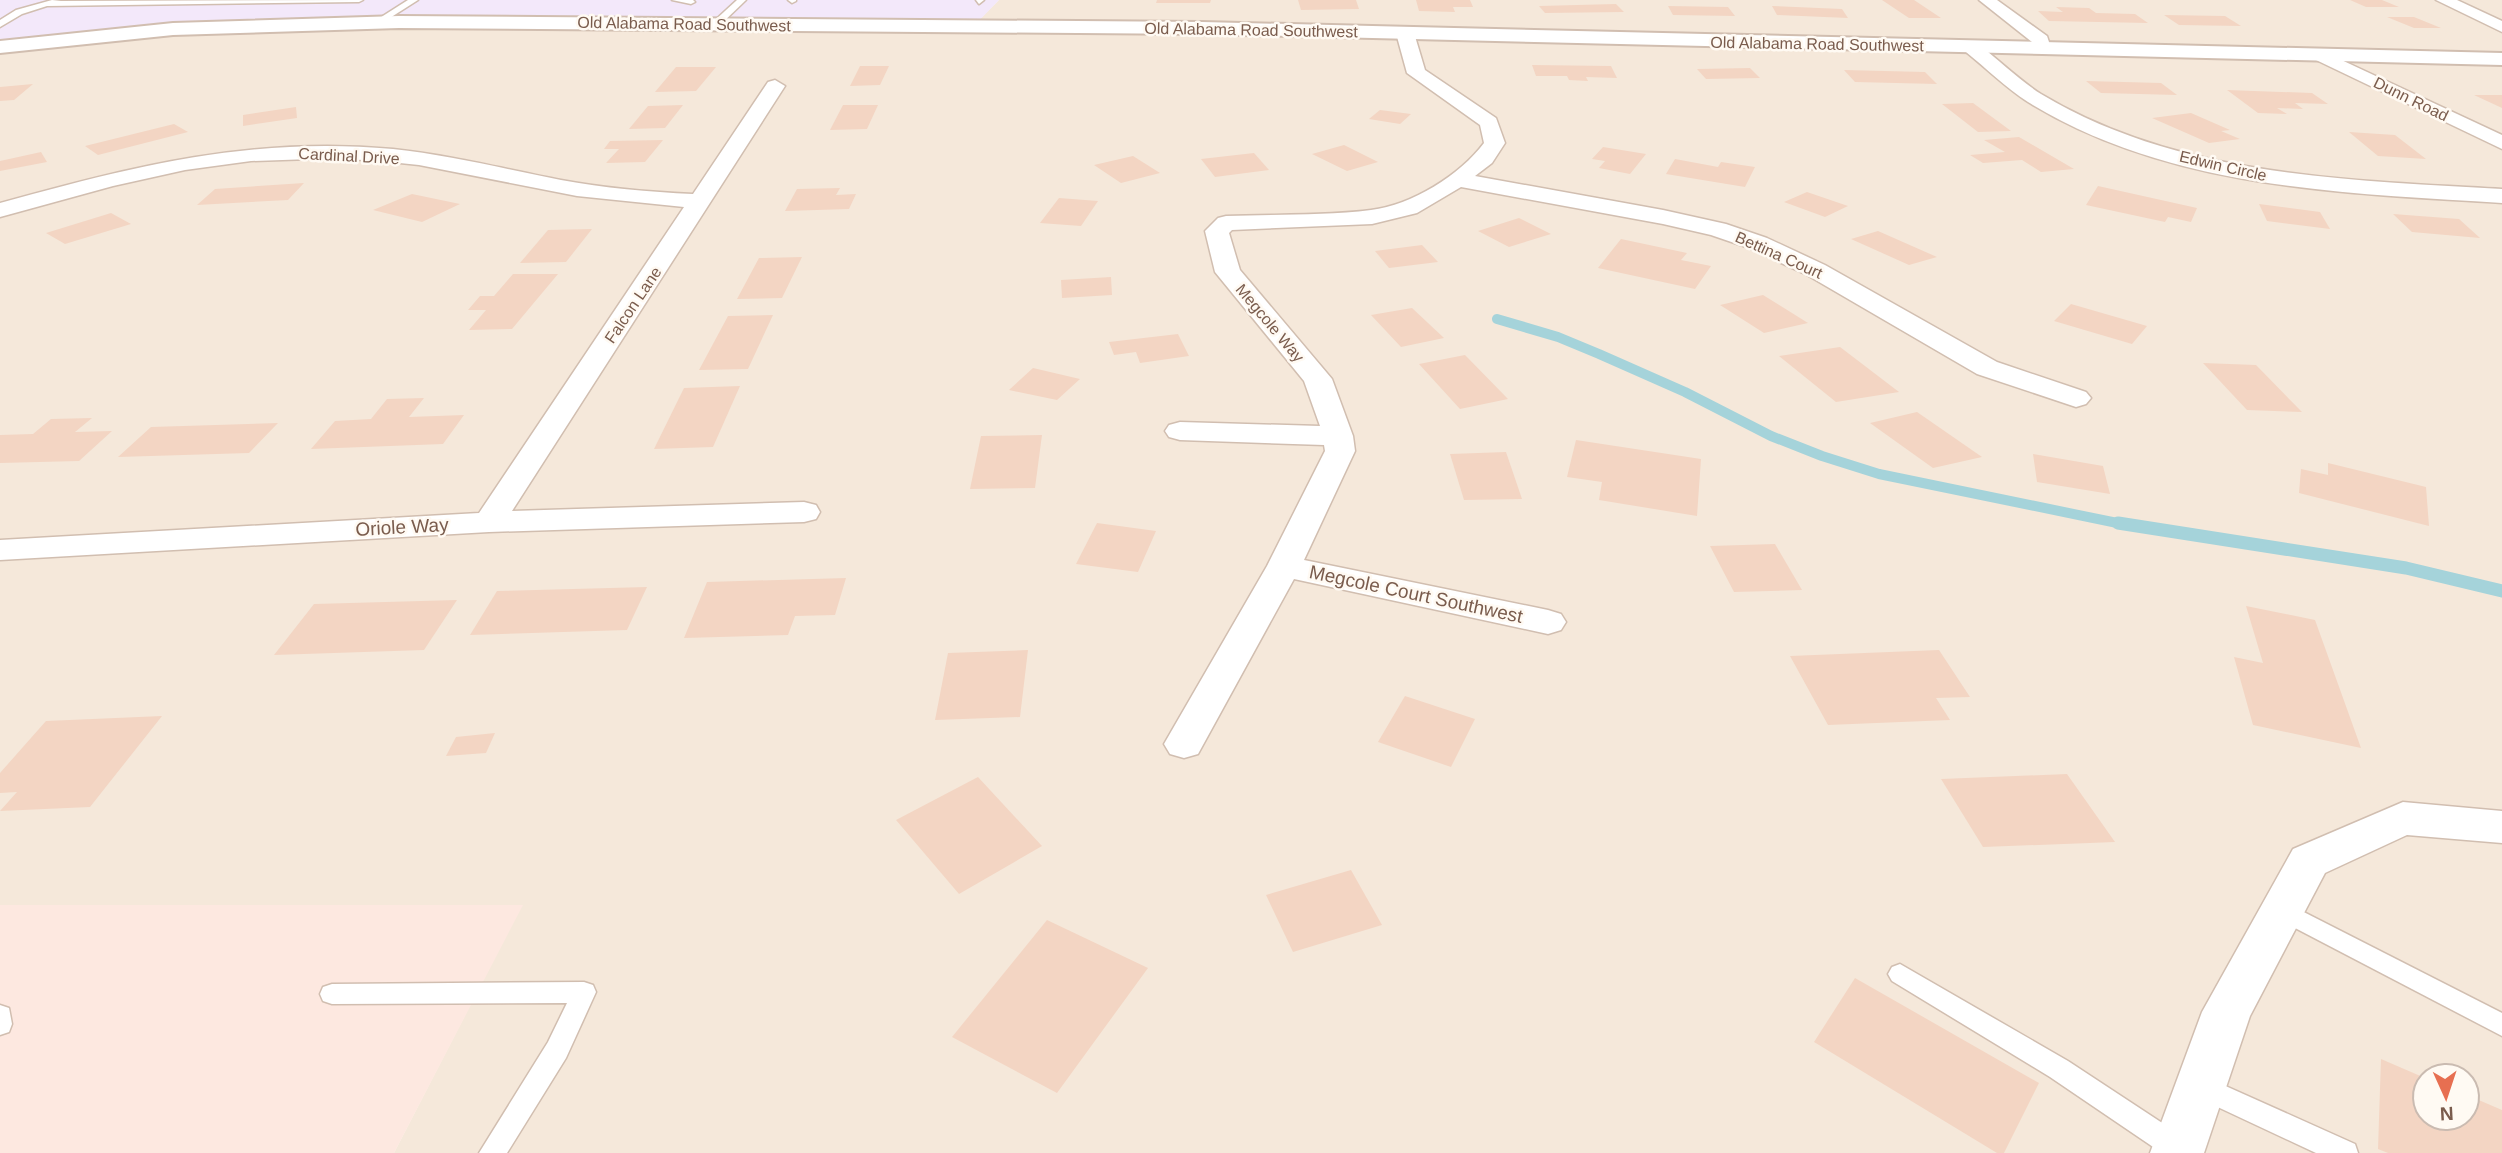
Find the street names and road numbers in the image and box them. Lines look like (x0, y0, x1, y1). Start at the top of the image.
street label: Old Alabama Road Southwest (577, 14, 791, 34)
street label: Old Alabama Road Southwest (1144, 20, 1358, 40)
street label: Old Alabama Road Southwest (1710, 34, 1924, 54)
street label: Dunn Road (2371, 74, 2451, 124)
street label: Cardinal Drive (298, 145, 400, 167)
street label: Edwin Circle (2178, 148, 2268, 184)
street label: Bettina Court (1733, 228, 1826, 282)
street label: Falcon Lane (601, 264, 665, 346)
street label: Megcole Way (1233, 281, 1307, 365)
street label: Oriole Way (355, 514, 450, 540)
street label: Megcole Court Southwest (1307, 561, 1525, 627)

